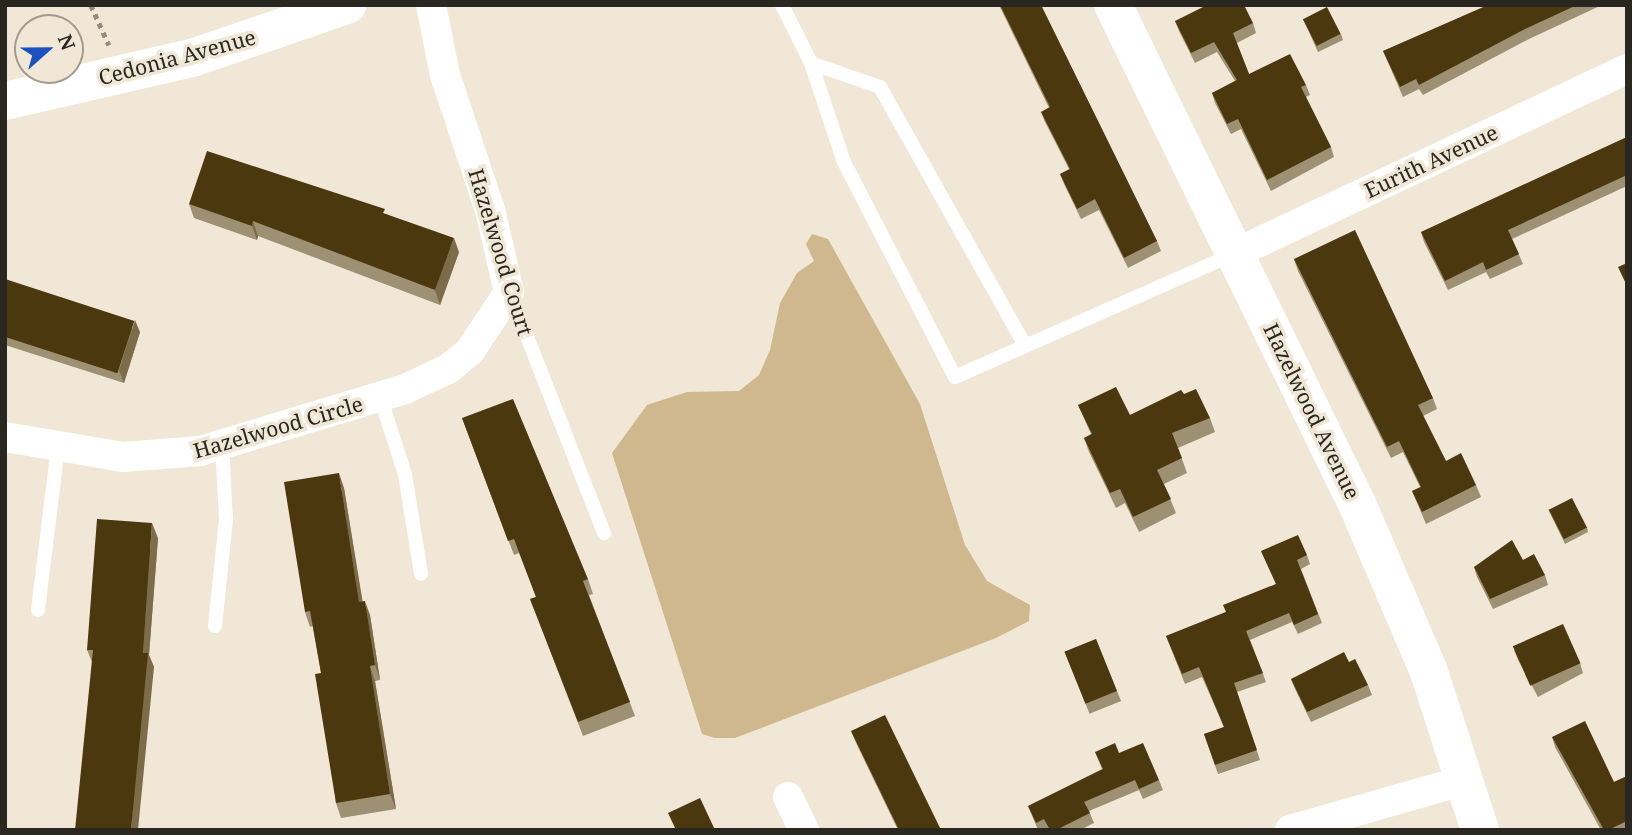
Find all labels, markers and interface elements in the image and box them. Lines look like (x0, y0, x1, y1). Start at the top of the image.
north arrow (14, 14, 84, 84)
street label: Cedonia Avenue (96, 24, 258, 90)
text: N (52, 31, 82, 54)
street label: Eurith Avenue (1360, 119, 1502, 203)
street label: Hazelwood Court (464, 165, 538, 339)
street label: Hazelwood Avenue (1258, 319, 1366, 503)
street label: Hazelwood Circle (190, 391, 366, 463)

